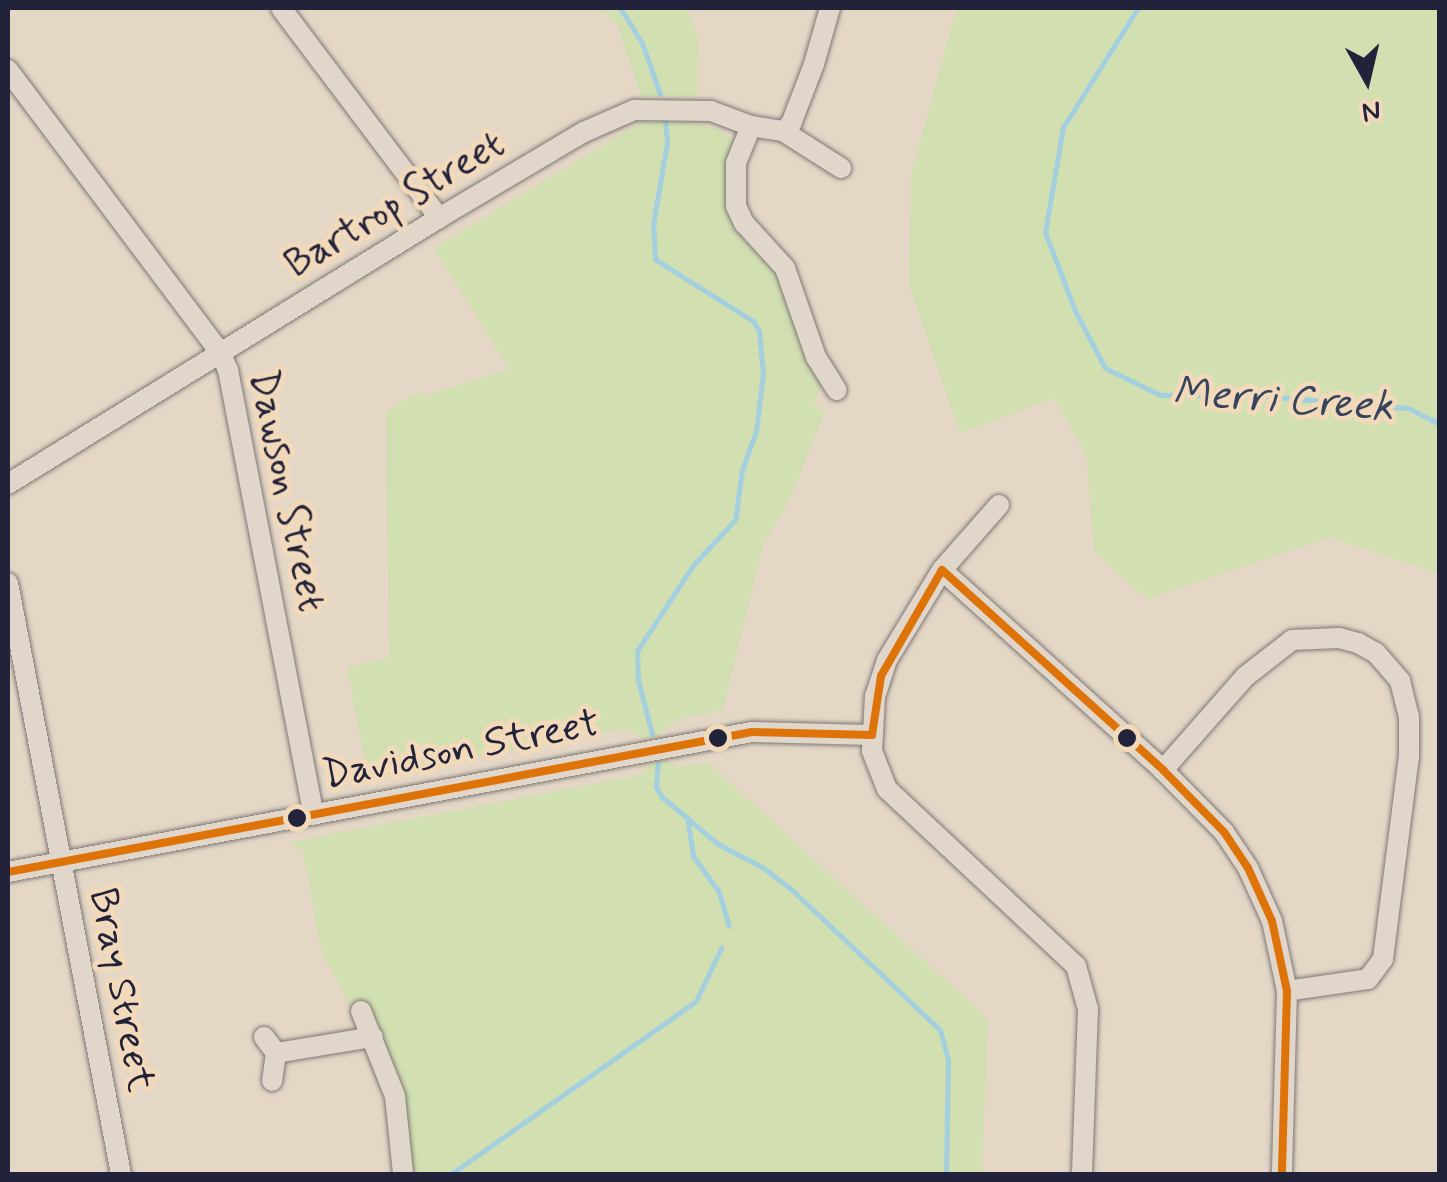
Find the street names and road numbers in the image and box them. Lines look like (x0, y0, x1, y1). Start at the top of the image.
street label: Bartrop Street (273, 119, 517, 291)
street label: Dawson Street (236, 363, 336, 619)
street label: Davidson Street (320, 700, 602, 800)
street label: Bray Street (78, 884, 164, 1096)

